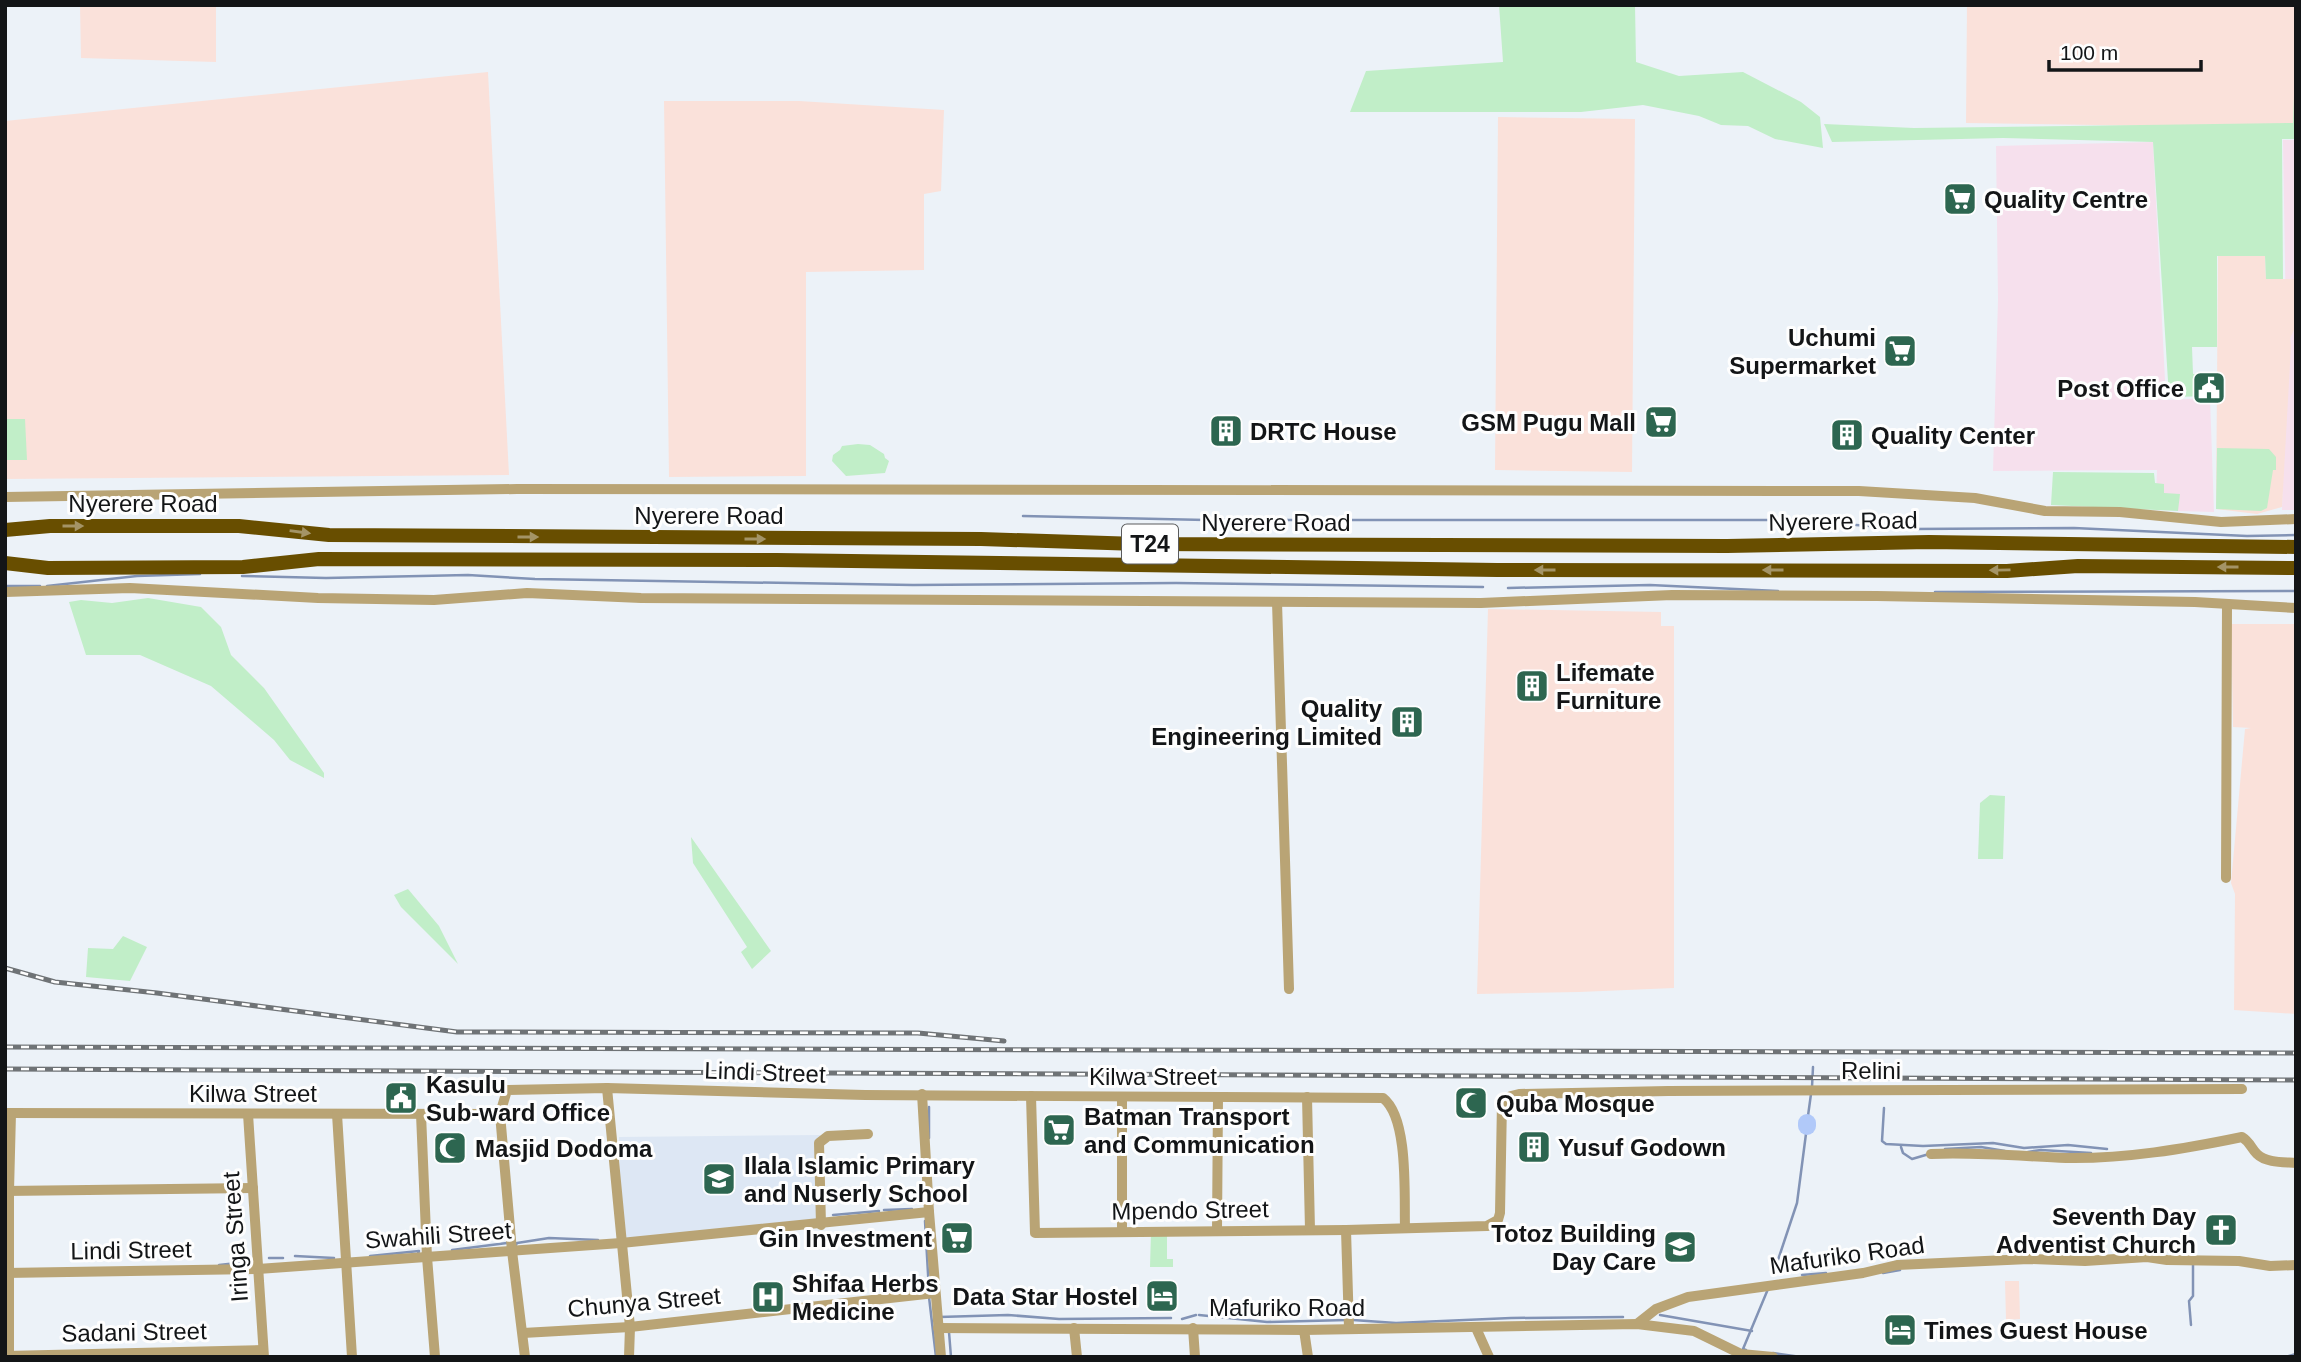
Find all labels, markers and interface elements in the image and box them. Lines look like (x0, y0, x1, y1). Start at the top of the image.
scale bar (2049, 28, 2201, 72)
text: 100 m (2060, 41, 2118, 64)
supermarket icon: Quality Centre (1941, 180, 1979, 218)
place label: Quality Centre (1984, 186, 2148, 213)
place label: Uchumi Supermarket (1729, 324, 1876, 379)
supermarket icon: Uchumi Supermarket (1881, 332, 1919, 370)
public building icon: Post Office (2190, 369, 2228, 407)
place label: Post Office (2057, 375, 2184, 402)
supermarket icon: GSM Pugu Mall (1642, 403, 1680, 441)
place label: GSM Pugu Mall (1461, 409, 1636, 436)
building icon: DRTC House (1207, 412, 1245, 450)
building icon: Quality Center (1828, 416, 1866, 454)
place label: DRTC House (1250, 418, 1397, 445)
place label: Quality Center (1871, 422, 2035, 449)
street label: Nyerere Road (68, 490, 218, 517)
street label: Nyerere Road (634, 502, 784, 529)
street label: Nyerere Road (1768, 506, 1918, 536)
street label: Nyerere Road (1201, 509, 1351, 536)
one-way arrow (63, 520, 85, 532)
road number: T24 (1122, 524, 1178, 564)
one-way arrow (289, 527, 311, 538)
one-way arrow (517, 531, 539, 543)
one-way arrow (744, 533, 766, 545)
one-way arrow (2216, 561, 2238, 573)
one-way arrow (1534, 564, 1556, 576)
one-way arrow (1761, 564, 1783, 576)
one-way arrow (1989, 565, 2011, 576)
place label: Lifemate Furniture (1556, 659, 1661, 714)
building icon: Lifemate Furniture (1513, 667, 1551, 705)
place label: Quality Engineering Limited (1151, 695, 1383, 750)
building icon: Quality Engineering Limited (1388, 703, 1426, 741)
street label: Lindi Street (704, 1056, 826, 1088)
street label: Relini (1841, 1057, 1901, 1084)
street label: Kilwa Street (1089, 1063, 1217, 1090)
place label: Kasulu Sub-ward Office (426, 1071, 610, 1126)
public building icon: Kasulu Sub-ward Office (382, 1079, 420, 1117)
street label: Kilwa Street (189, 1080, 317, 1107)
mosque icon: Quba Mosque (1452, 1084, 1490, 1122)
place label: Quba Mosque (1496, 1090, 1655, 1117)
place label: Batman Transport and Communication (1084, 1103, 1315, 1158)
supermarket icon: Batman Transport and Communication (1040, 1111, 1078, 1149)
building icon: Yusuf Godown (1515, 1128, 1553, 1166)
mosque icon: Masjid Dodoma (431, 1129, 469, 1167)
place label: Yusuf Godown (1558, 1134, 1726, 1161)
place label: Masjid Dodoma (475, 1135, 653, 1162)
place label: Ilala Islamic Primary and Nuserly School (744, 1152, 975, 1207)
school or university icon: Ilala Islamic Primary and Nuserly School (700, 1160, 738, 1198)
street label: Iringa Street (217, 1171, 253, 1303)
street label: Mpendo Street (1111, 1195, 1269, 1225)
place label: Seventh Day Adventist Church (1996, 1203, 2197, 1258)
church icon: Seventh Day Adventist Church (2202, 1211, 2240, 1249)
street label: Swahili Street (364, 1216, 512, 1254)
supermarket icon: Gin Investment (938, 1219, 976, 1257)
place label: Totoz Building Day Care (1491, 1220, 1656, 1275)
place label: Gin Investment (759, 1225, 932, 1252)
school or university icon: Totoz Building Day Care (1661, 1228, 1699, 1266)
street label: Mafuriko Road (1768, 1231, 1926, 1279)
street label: Lindi Street (70, 1235, 192, 1265)
place label: Shifaa Herbs Medicine (792, 1270, 939, 1325)
hotel icon: Data Star Hostel (1143, 1277, 1181, 1315)
hospital icon: Shifaa Herbs Medicine (749, 1278, 787, 1316)
street label: Chunya Street (566, 1282, 722, 1322)
place label: Data Star Hostel (953, 1283, 1138, 1310)
street label: Mafuriko Road (1209, 1294, 1365, 1321)
hotel icon: Times Guest House (1881, 1311, 1919, 1349)
street label: Sadani Street (61, 1317, 207, 1347)
place label: Times Guest House (1924, 1317, 2148, 1344)

